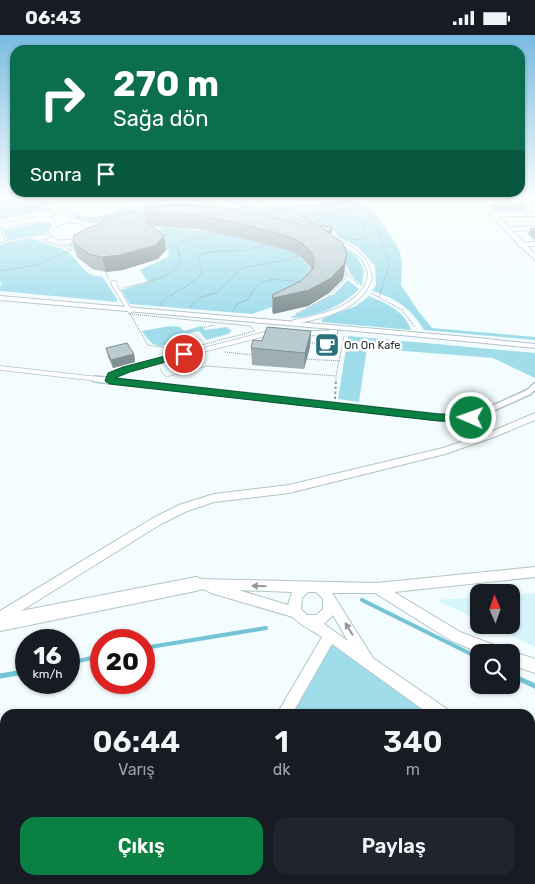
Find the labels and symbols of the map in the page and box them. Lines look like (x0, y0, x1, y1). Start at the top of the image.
cafe icon: On On Kafe (314, 332, 340, 358)
pin (163, 333, 205, 375)
place label: On On Kafe (344, 339, 400, 352)
position arrow (444, 391, 496, 443)
one-way arrow (250, 581, 266, 589)
north arrow (470, 584, 520, 634)
one-way arrow (344, 622, 353, 635)
speed limit sign: 20 (90, 629, 155, 694)

